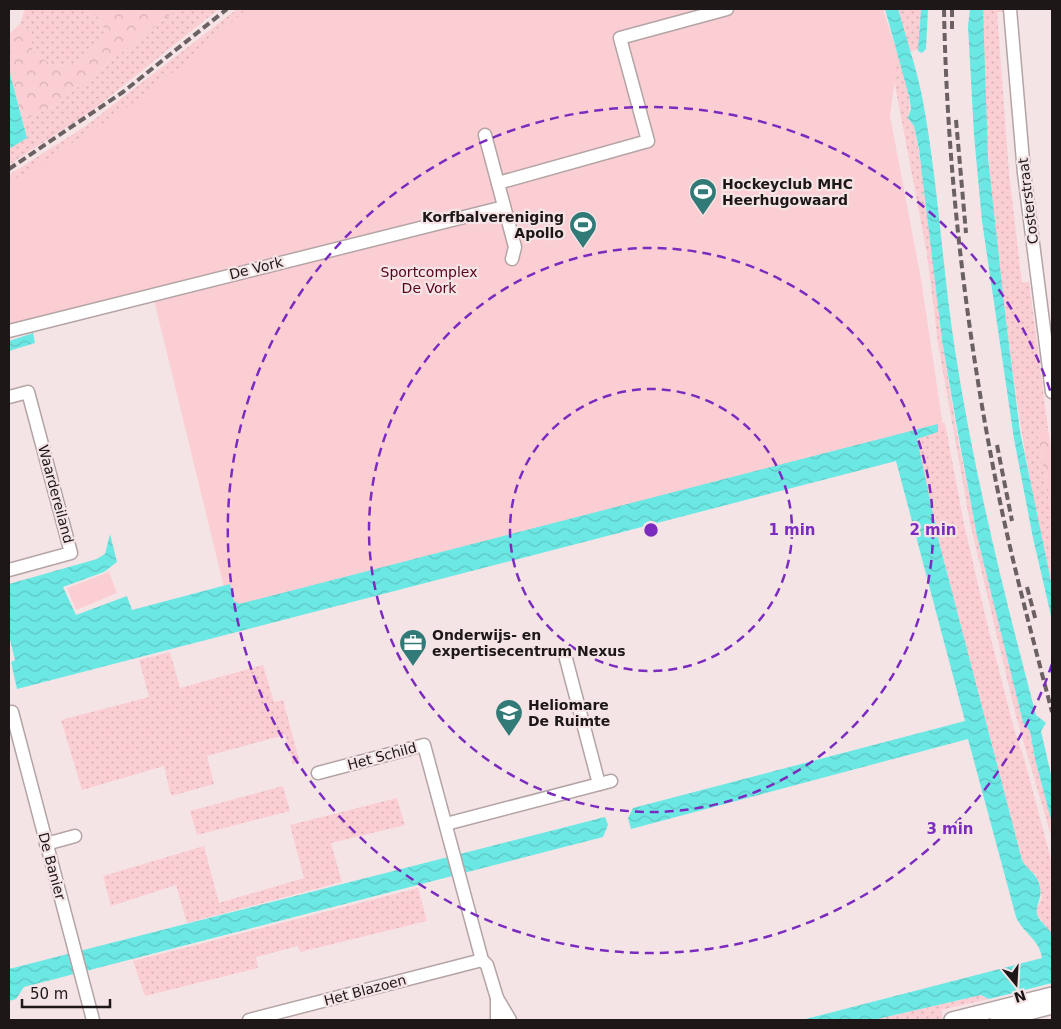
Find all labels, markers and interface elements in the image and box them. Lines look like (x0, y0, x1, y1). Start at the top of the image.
street label: Costerstraat (1015, 157, 1041, 245)
place label: Hockeyclub MHC Heerhugowaard (722, 176, 853, 208)
sports icon: Hockeyclub MHC Heerhugowaard (688, 177, 718, 216)
place label: Korfbalvereniging Apollo (422, 209, 564, 241)
sports icon: Korfbalvereniging Apollo (568, 210, 598, 249)
street label: De Vork (227, 253, 285, 282)
park label: Sportcomplex De Vork (381, 264, 477, 296)
street label: Waardereiland (35, 443, 77, 545)
centre of rings (642, 521, 660, 539)
text: 1 min (768, 521, 816, 539)
text: 2 min (909, 521, 957, 539)
place label: Onderwijs- en expertisecentrum Nexus (432, 627, 626, 659)
office icon: Onderwijs- en expertisecentrum Nexus (398, 628, 428, 667)
place label: Heliomare De Ruimte (528, 697, 610, 729)
school or university icon: Heliomare De Ruimte (494, 698, 524, 737)
street label: Het Schild (346, 739, 418, 773)
text: 3 min (926, 820, 974, 838)
street label: De Banier (35, 831, 69, 902)
north arrow (991, 959, 1041, 1009)
street label: Het Blazoen (322, 971, 408, 1009)
scale bar (22, 976, 110, 1008)
text: 50 m (30, 985, 68, 1003)
text: N (1012, 987, 1028, 1006)

